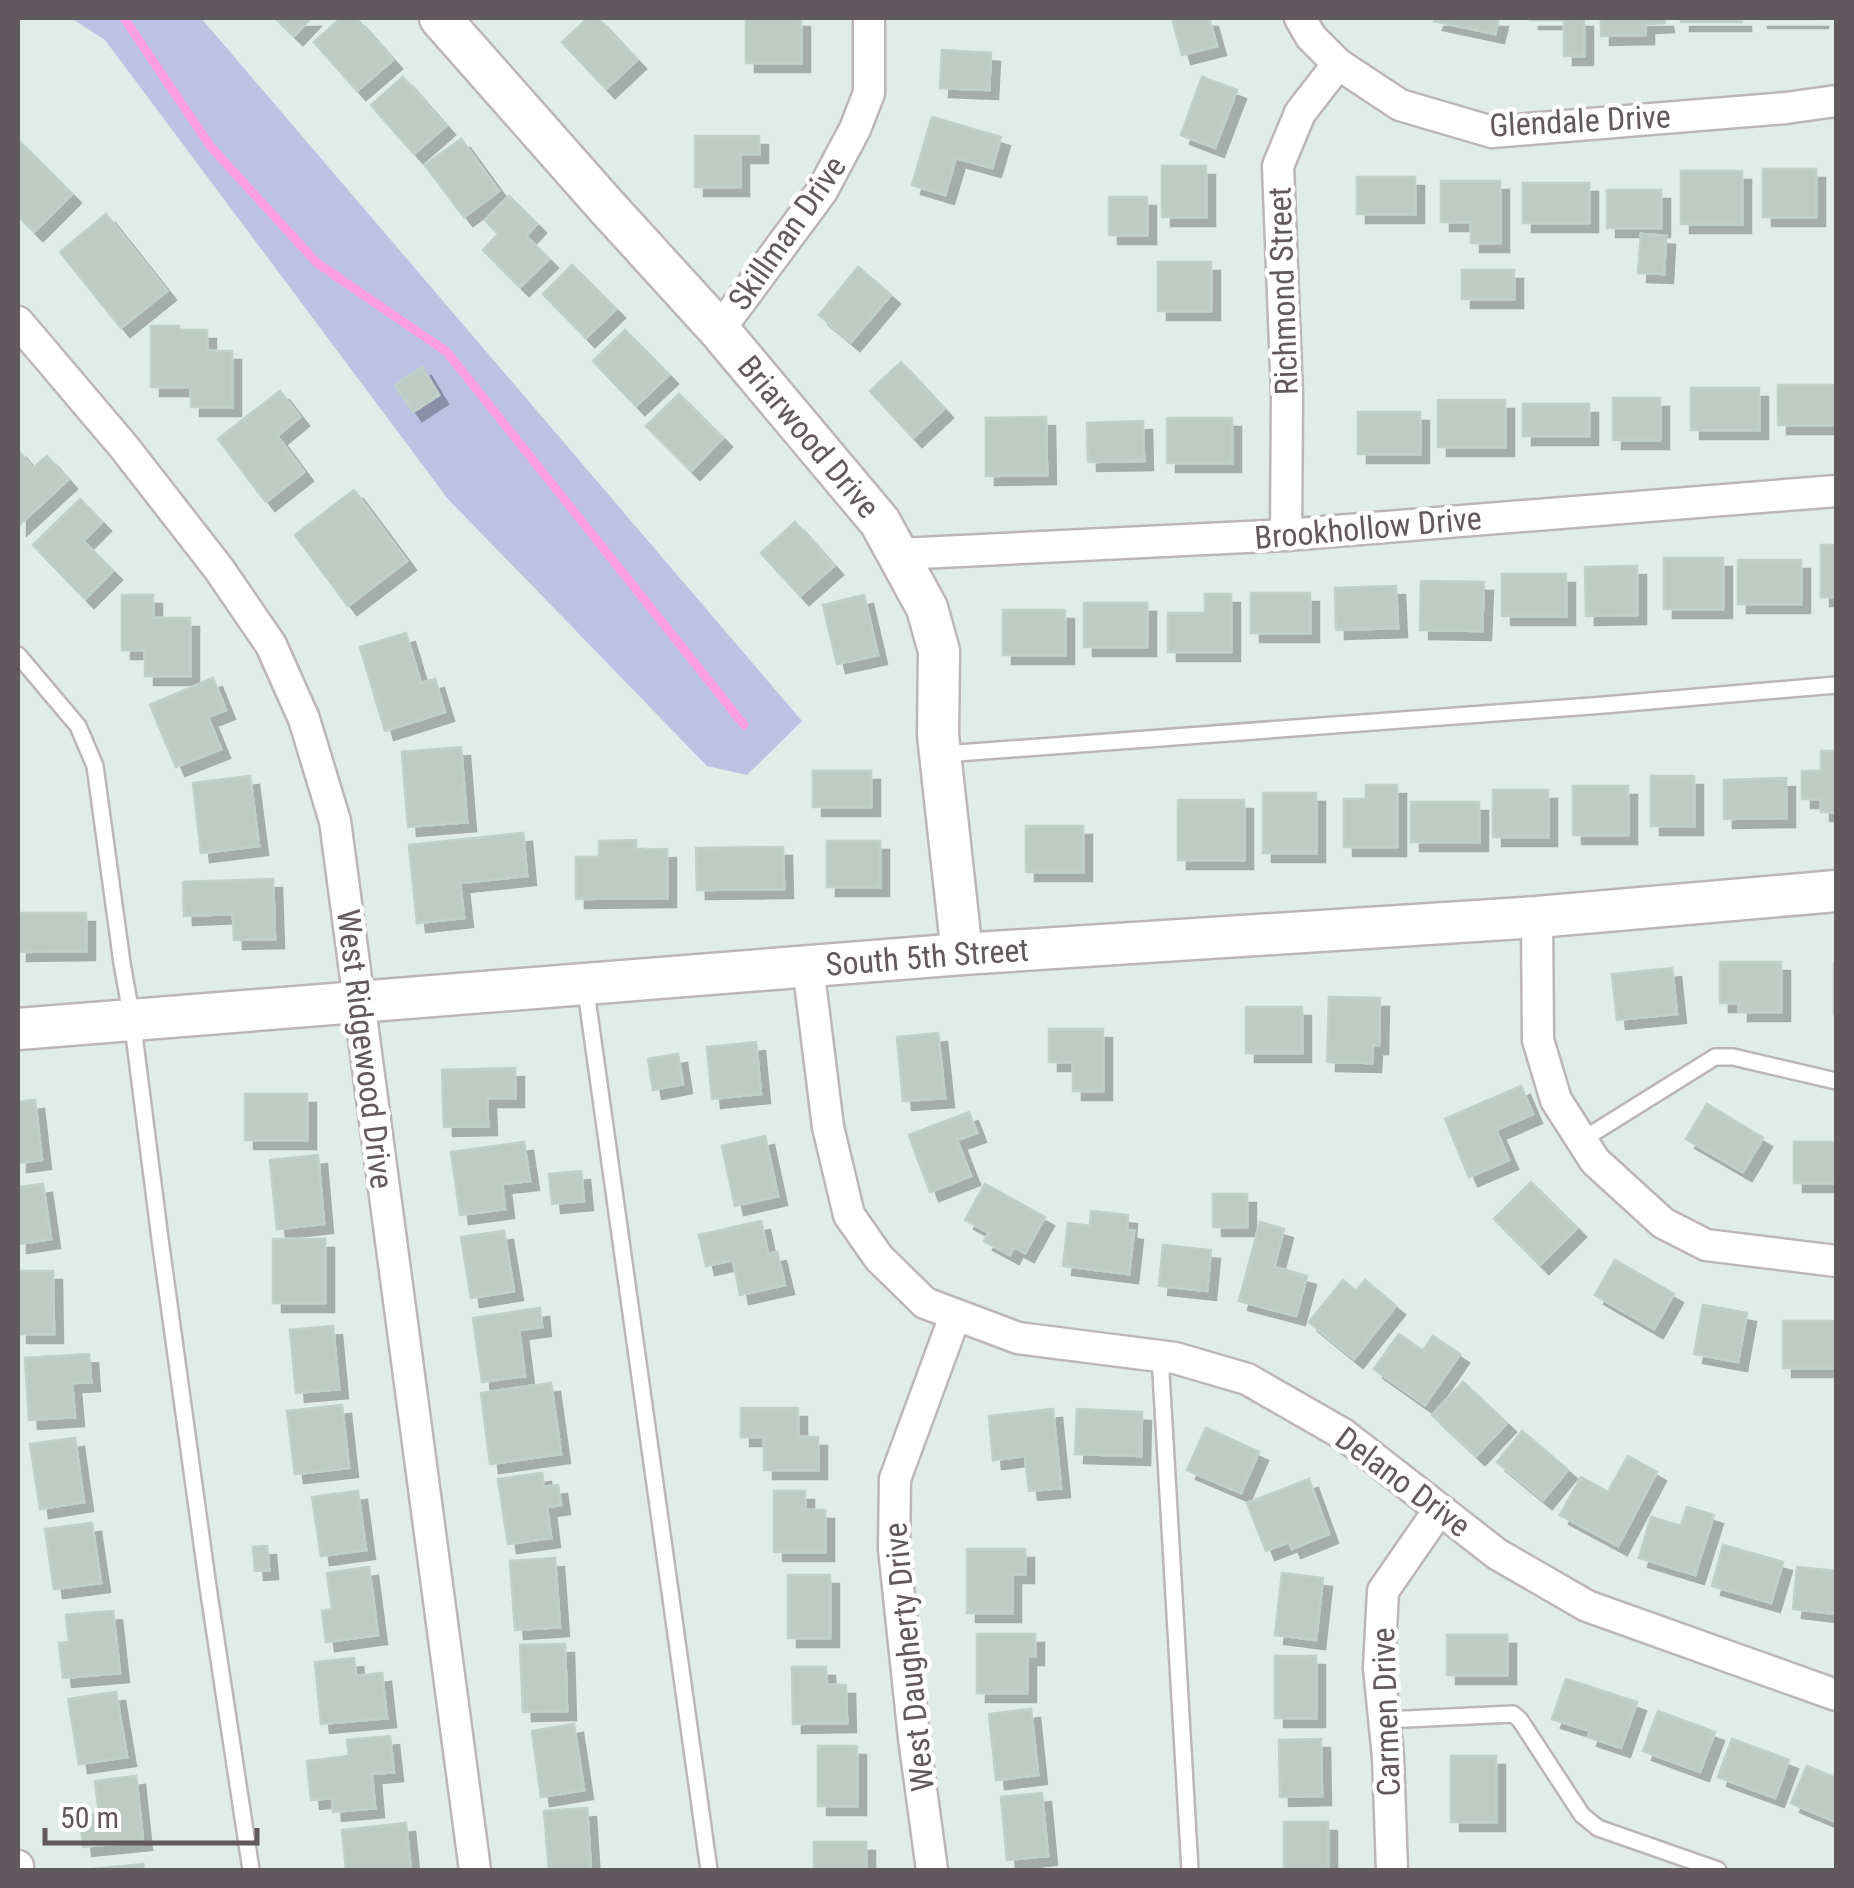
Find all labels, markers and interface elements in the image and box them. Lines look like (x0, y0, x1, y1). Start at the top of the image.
street label: Glendale Drive (1488, 97, 1672, 145)
street label: Skillman Drive (720, 149, 854, 317)
street label: Richmond Street (1260, 186, 1306, 396)
street label: Briarwood Drive (730, 348, 887, 526)
street label: Brookhollow Drive (1253, 499, 1483, 557)
street label: West Ridgewood Drive (329, 907, 401, 1191)
street label: South 5th Street (824, 931, 1030, 984)
street label: Delano Drive (1328, 1419, 1478, 1545)
street label: West Daugherty Drive (876, 1521, 942, 1793)
street label: Carmen Drive (1364, 1627, 1408, 1797)
scale bar (45, 1783, 258, 1845)
text: 50 m (60, 1800, 119, 1835)

